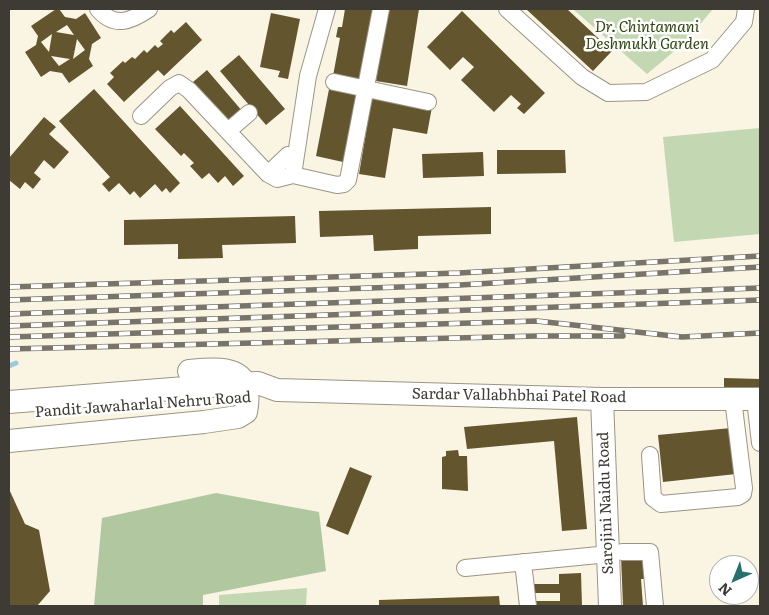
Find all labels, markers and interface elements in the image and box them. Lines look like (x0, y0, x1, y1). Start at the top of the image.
park label: Dr. Chintamani Deshmukh Garden (585, 19, 709, 54)
street label: Sardar Vallabhbhai Patel Road (412, 385, 626, 407)
street label: Pandit Jawaharlal Nehru Road (34, 388, 252, 422)
street label: Sarojini Naidu Road (595, 431, 617, 575)
north arrow (709, 555, 759, 605)
text: N (713, 579, 735, 601)

